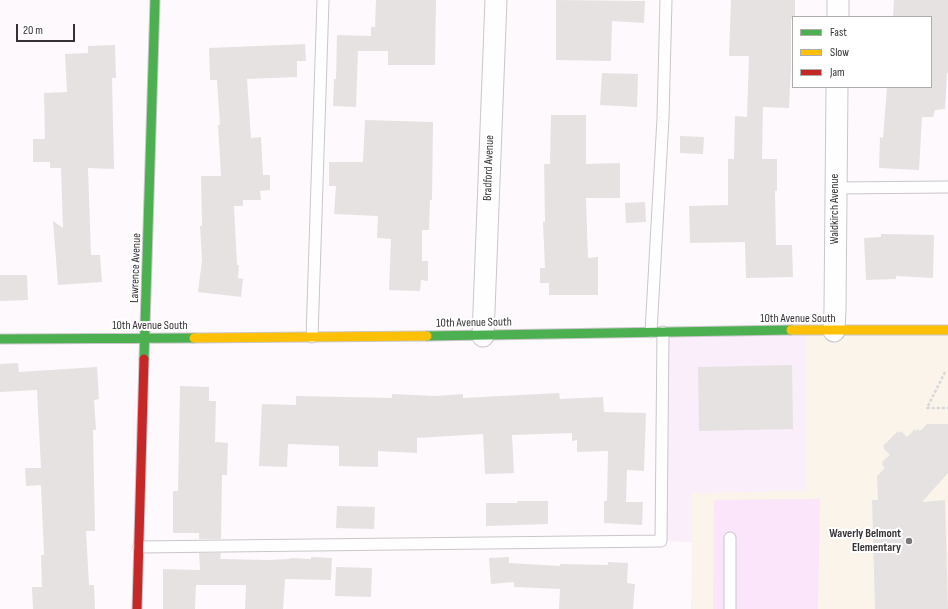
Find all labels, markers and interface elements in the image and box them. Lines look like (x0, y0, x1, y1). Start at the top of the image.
scale bar (18, 16, 77, 42)
legend (792, 16, 932, 88)
text: 20 m (23, 23, 43, 38)
text: Fast (830, 25, 847, 40)
text: Slow (830, 45, 849, 60)
text: Jam (830, 65, 845, 80)
street label: Bradford Avenue (481, 135, 497, 201)
street label: Waldkirch Avenue (828, 174, 842, 244)
street label: Lawrence Avenue (128, 233, 144, 303)
street label: 10th Avenue South (760, 312, 836, 326)
street label: 10th Avenue South (436, 315, 512, 331)
street label: 10th Avenue South (112, 319, 188, 333)
place label: Waverly Belmont Elementary (829, 527, 901, 555)
marker: Waverly Belmont Elementary (904, 536, 914, 546)

